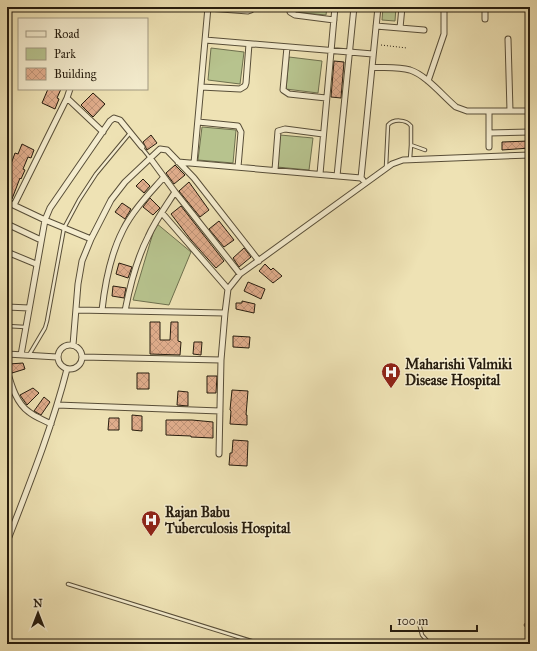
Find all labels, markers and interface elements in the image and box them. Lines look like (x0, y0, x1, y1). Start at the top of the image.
legend (18, 18, 148, 90)
text: Road (54, 27, 80, 41)
text: Park (54, 47, 76, 61)
text: Building (54, 67, 97, 82)
place label: Maharishi Valmiki Disease Hospital (405, 356, 512, 390)
hospital icon: Maharishi Valmiki Disease Hospital (380, 361, 402, 389)
place label: Rajan Babu Tuberculosis Hospital (164, 504, 292, 538)
hospital icon: Rajan Babu Tuberculosis Hospital (140, 509, 162, 537)
north arrow (18, 593, 58, 633)
text: N (33, 597, 43, 610)
scale bar (391, 607, 477, 633)
text: 100 m (397, 614, 428, 628)

